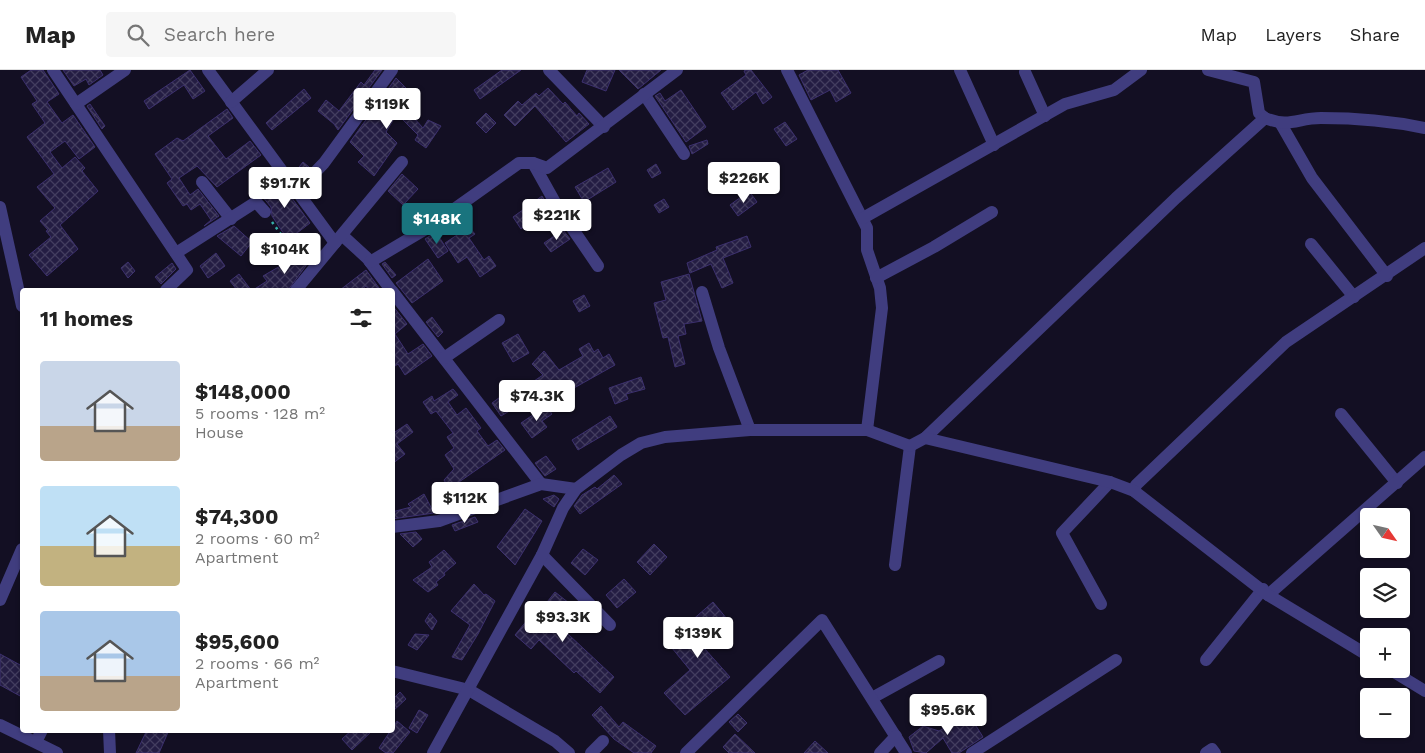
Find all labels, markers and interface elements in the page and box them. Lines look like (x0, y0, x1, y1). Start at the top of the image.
search box (106, 12, 456, 57)
text: Map (25, 21, 76, 49)
icon: search (124, 21, 152, 49)
text: Search here (164, 23, 275, 46)
text: Map (1200, 24, 1237, 45)
text: Layers (1265, 24, 1322, 45)
text: Share (1350, 24, 1400, 45)
pin: $119K (352, 88, 422, 130)
text: $119K (365, 94, 410, 113)
pin: $226K (709, 162, 779, 204)
pin: $91.7K (244, 166, 326, 209)
text: $226K (719, 168, 769, 187)
text: $91.7K (260, 173, 310, 192)
pin: $221K (522, 198, 592, 241)
pin: $148K (402, 202, 472, 245)
text: $221K (533, 205, 581, 224)
text: $148K (413, 209, 461, 228)
pin: $104K (250, 232, 320, 275)
text: $104K (261, 239, 309, 258)
icon: filters (347, 304, 375, 332)
text: 11 homes (40, 306, 133, 331)
text: $148,000 (195, 379, 291, 404)
pin: $74.3K (496, 380, 578, 422)
icon: home (80, 381, 140, 441)
text: $74.3K (510, 386, 564, 405)
text: 5 rooms · 128 m² (195, 404, 325, 423)
text: House (195, 423, 244, 442)
pin: $112K (430, 482, 500, 524)
text: $112K (443, 488, 487, 507)
text: $74,300 (195, 504, 279, 529)
icon: home (80, 506, 140, 566)
north arrow (1360, 508, 1410, 558)
map controls (1360, 508, 1410, 738)
text: 2 rooms · 60 m² (195, 529, 320, 548)
text: Apartment (195, 548, 278, 567)
button: layers (1360, 568, 1410, 618)
pin: $93.3K (522, 600, 604, 643)
text: $93.3K (536, 607, 590, 626)
pin: $139K (663, 616, 733, 659)
text: $139K (674, 623, 722, 642)
button: + (1360, 628, 1410, 678)
text: $95,600 (195, 629, 279, 654)
icon: home (80, 631, 140, 691)
text: 2 rooms · 66 m² (195, 654, 319, 673)
text: Apartment (195, 673, 278, 692)
button: − (1360, 688, 1410, 738)
pin: $95.6K (907, 694, 989, 736)
text: $95.6K (921, 700, 975, 719)

